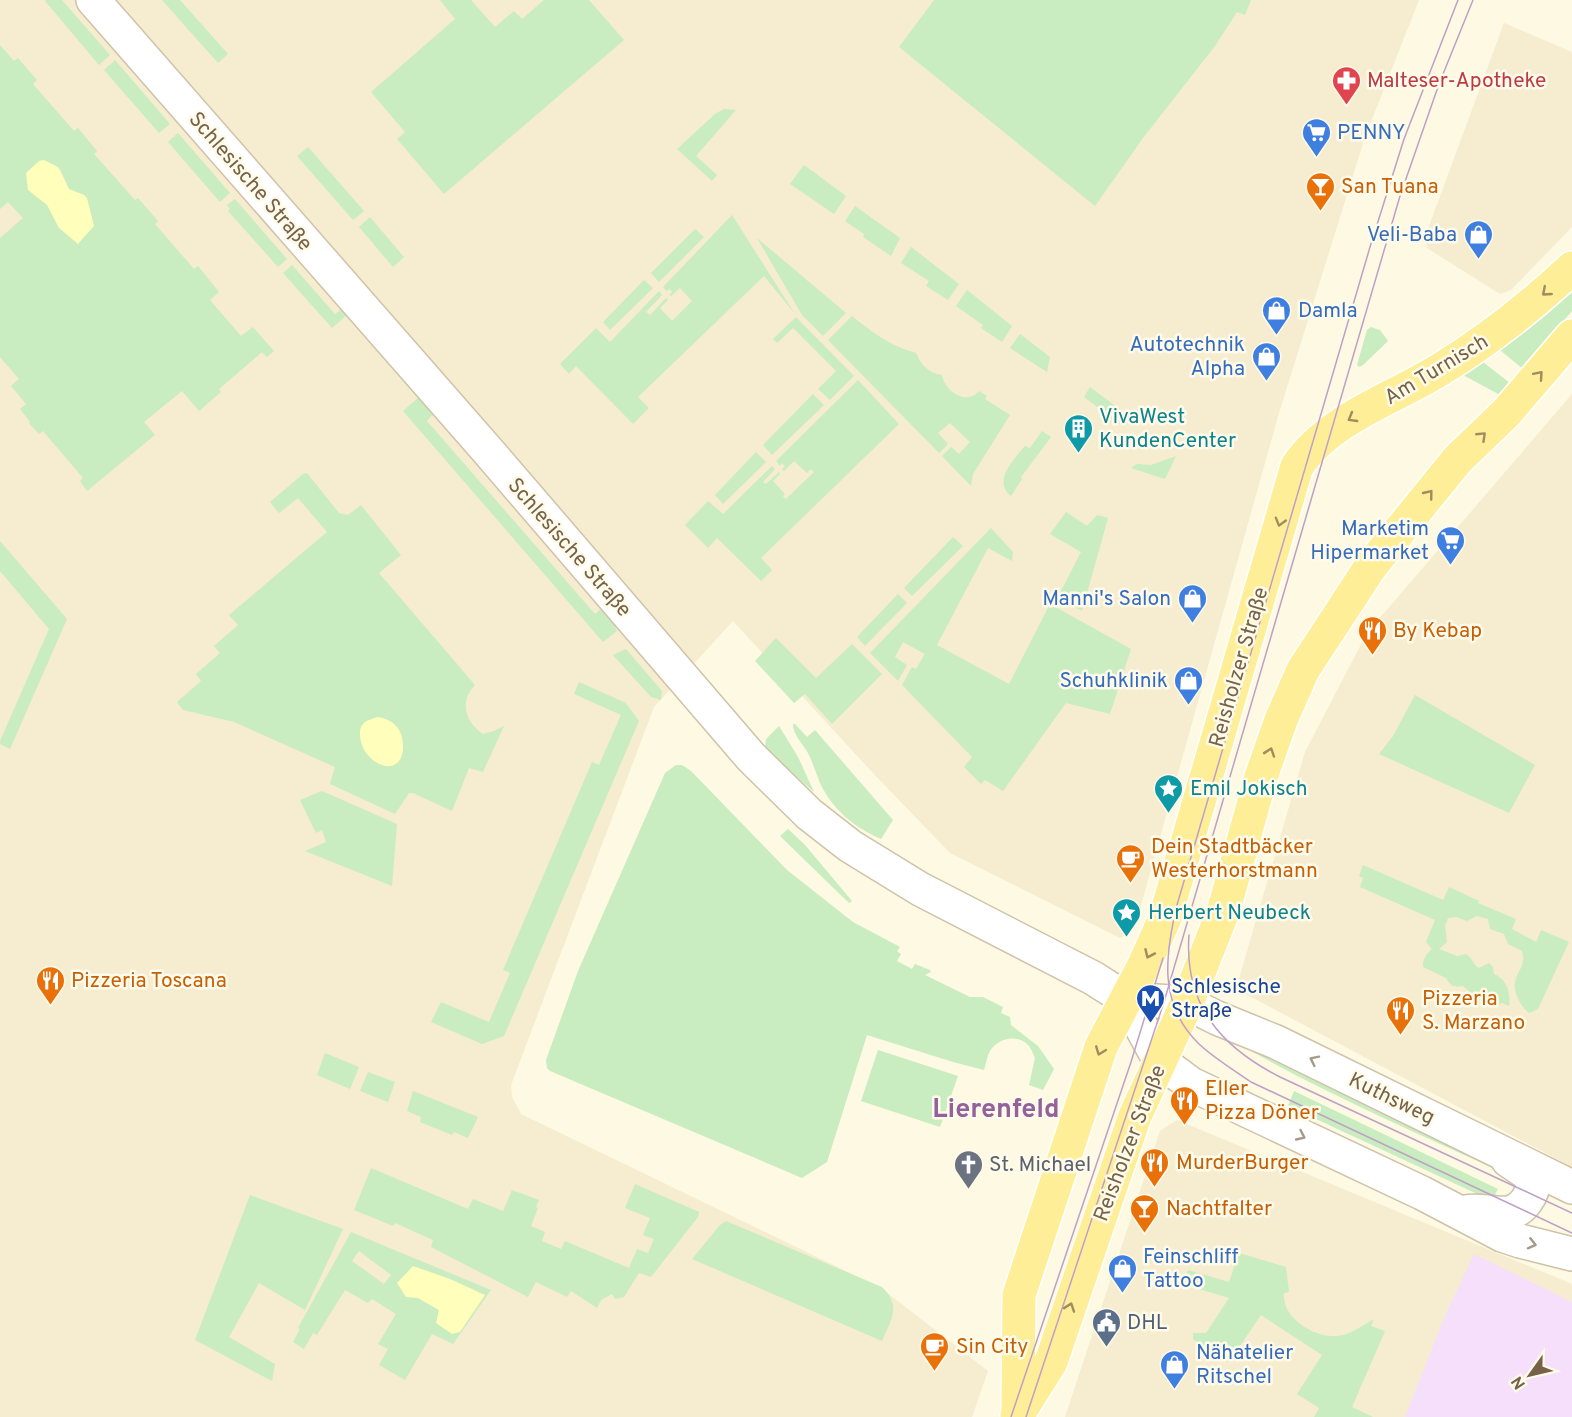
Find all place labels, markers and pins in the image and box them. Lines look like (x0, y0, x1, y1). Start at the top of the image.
pharmacy icon: Malteser-Apotheke (1330, 64, 1362, 106)
place label: Malteser-Apotheke (1367, 68, 1546, 95)
supermarket icon: PENNY (1300, 116, 1332, 158)
place label: PENNY (1337, 120, 1405, 147)
bar icon: San Tuana (1304, 170, 1336, 212)
place label: San Tuana (1341, 174, 1438, 201)
shop icon: Veli-Baba (1462, 218, 1494, 260)
place label: Veli-Baba (1367, 222, 1457, 249)
shop icon: Damla (1261, 294, 1293, 336)
place label: Damla (1298, 298, 1358, 325)
place label: Autotechnik Alpha (1129, 332, 1245, 383)
shop icon: Autotechnik Alpha (1250, 340, 1282, 382)
place label: VivaWest KundenCenter (1099, 404, 1236, 455)
building icon: VivaWest KundenCenter (1062, 412, 1094, 454)
place label: Marketim Hipermarket (1310, 516, 1429, 567)
supermarket icon: Marketim Hipermarket (1434, 524, 1466, 566)
shop icon: Manni's Salon (1176, 582, 1208, 624)
place label: Manni's Salon (1042, 586, 1171, 613)
restaurant icon: By Kebap (1356, 614, 1388, 656)
place label: By Kebap (1393, 618, 1482, 645)
shop icon: Schuhklinik (1173, 664, 1205, 706)
place label: Schuhklinik (1060, 668, 1168, 695)
place icon: Emil Jokisch (1153, 772, 1185, 814)
place label: Emil Jokisch (1190, 776, 1308, 803)
place label: Dein Stadtbäcker Westerhorstmann (1151, 834, 1318, 885)
cafe icon: Dein Stadtbäcker Westerhorstmann (1114, 842, 1146, 884)
place icon: Herbert Neubeck (1111, 896, 1143, 938)
place label: Herbert Neubeck (1148, 900, 1311, 927)
restaurant icon: Pizzeria Toscana (34, 964, 66, 1006)
place label: Pizzeria Toscana (71, 968, 227, 995)
place label: Schlesische Straße (1171, 974, 1281, 1025)
metro station icon: Schlesische Straße (1134, 982, 1166, 1024)
place label: Pizzeria S. Marzano (1422, 986, 1525, 1037)
restaurant icon: Pizzeria S. Marzano (1385, 994, 1417, 1036)
place label: Eller Pizza Döner (1205, 1076, 1319, 1127)
restaurant icon: Eller Pizza Döner (1168, 1084, 1200, 1126)
restaurant icon: MurderBurger (1139, 1146, 1171, 1188)
church icon: St. Michael (952, 1148, 984, 1190)
place label: MurderBurger (1176, 1150, 1309, 1177)
place label: St. Michael (989, 1152, 1091, 1179)
bar icon: Nachtfalter (1129, 1192, 1161, 1234)
place label: Nachtfalter (1166, 1196, 1272, 1223)
place label: Feinschliff Tattoo (1143, 1244, 1239, 1295)
shop icon: Feinschliff Tattoo (1106, 1252, 1138, 1294)
public building icon: DHL (1090, 1306, 1122, 1348)
place label: DHL (1127, 1310, 1168, 1337)
cafe icon: Sin City (919, 1330, 951, 1372)
place label: Sin City (956, 1334, 1028, 1361)
place label: Nähatelier Ritschel (1196, 1340, 1293, 1391)
shop icon: Nähatelier Ritschel (1159, 1348, 1191, 1390)

